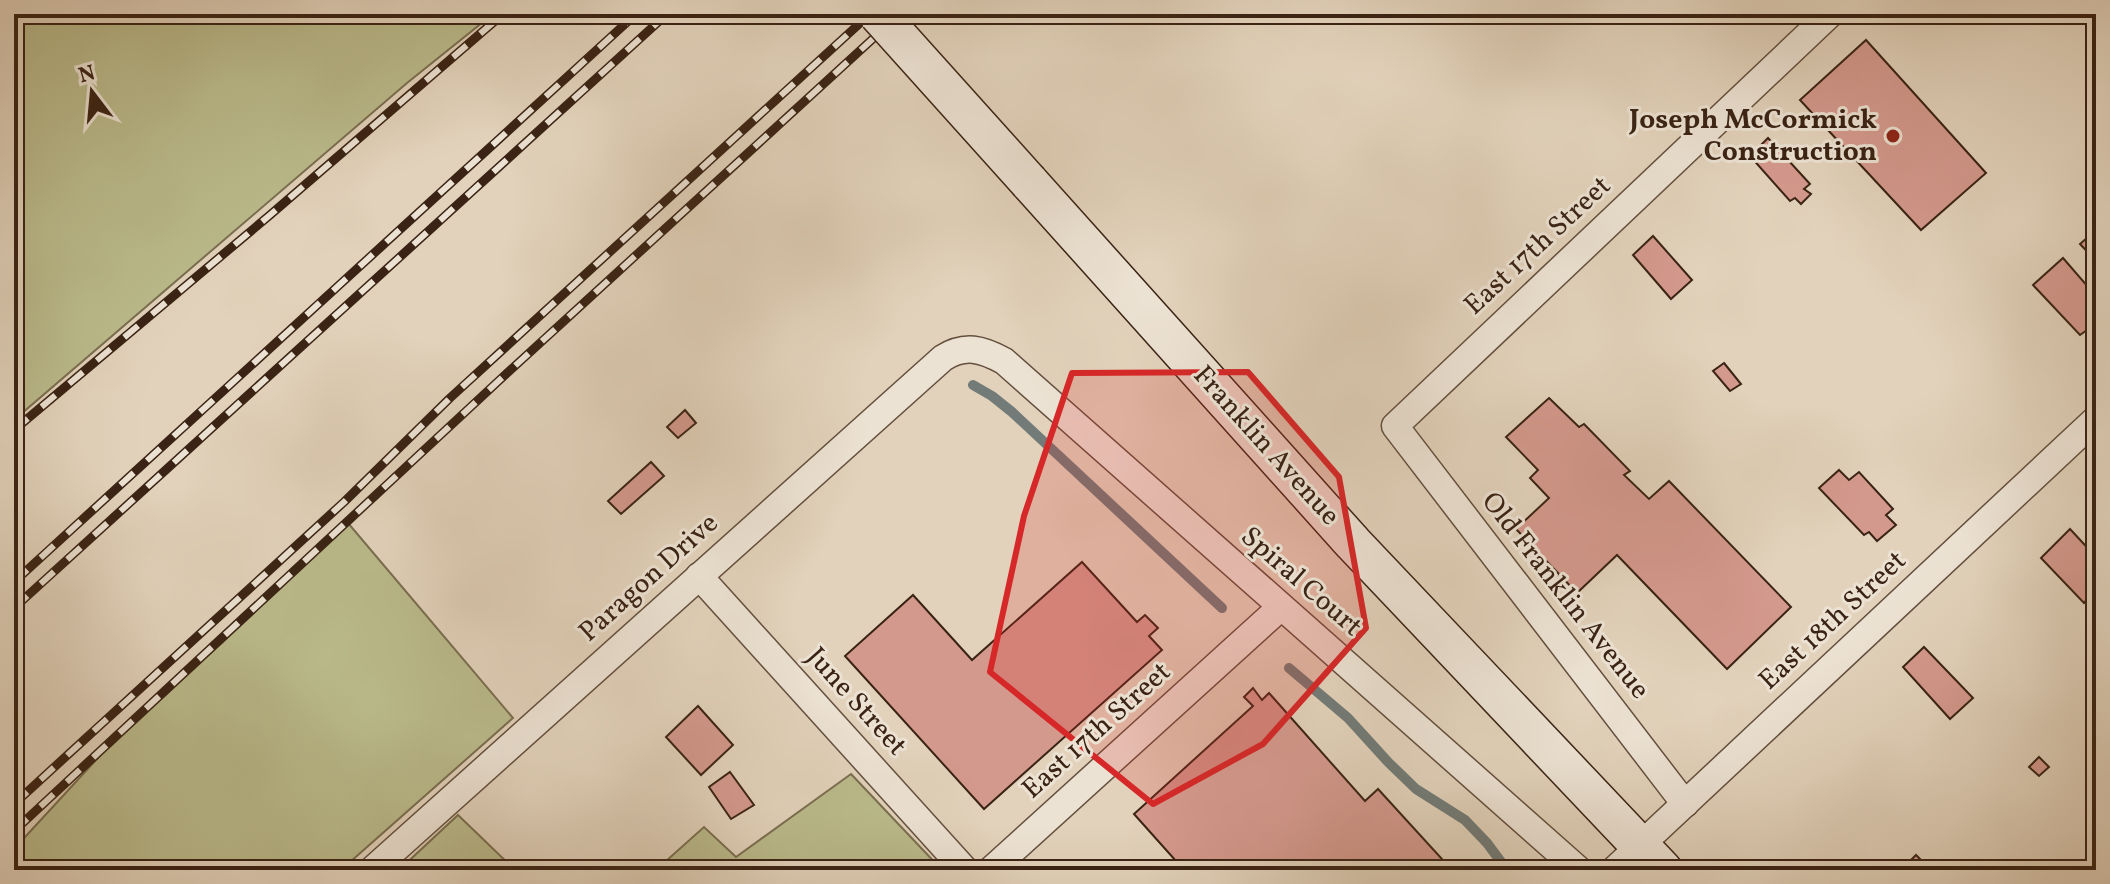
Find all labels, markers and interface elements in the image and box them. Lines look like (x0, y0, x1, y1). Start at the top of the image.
north arrow (52, 52, 132, 132)
text: N (75, 58, 99, 92)
place label: Joseph McCormick Construction (1628, 101, 1877, 172)
marker: Joseph McCormick Construction (1884, 127, 1902, 145)
street label: East 17th Street (1456, 168, 1620, 324)
street label: Franklin Avenue (1184, 357, 1348, 535)
street label: Old Franklin Avenue (1472, 484, 1658, 708)
street label: Paragon Drive (571, 505, 727, 651)
street label: Spiral Court (1232, 518, 1370, 646)
street label: East 18th Street (1751, 542, 1915, 700)
street label: June Street (797, 639, 915, 765)
street label: East 17th Street (1014, 654, 1180, 808)

